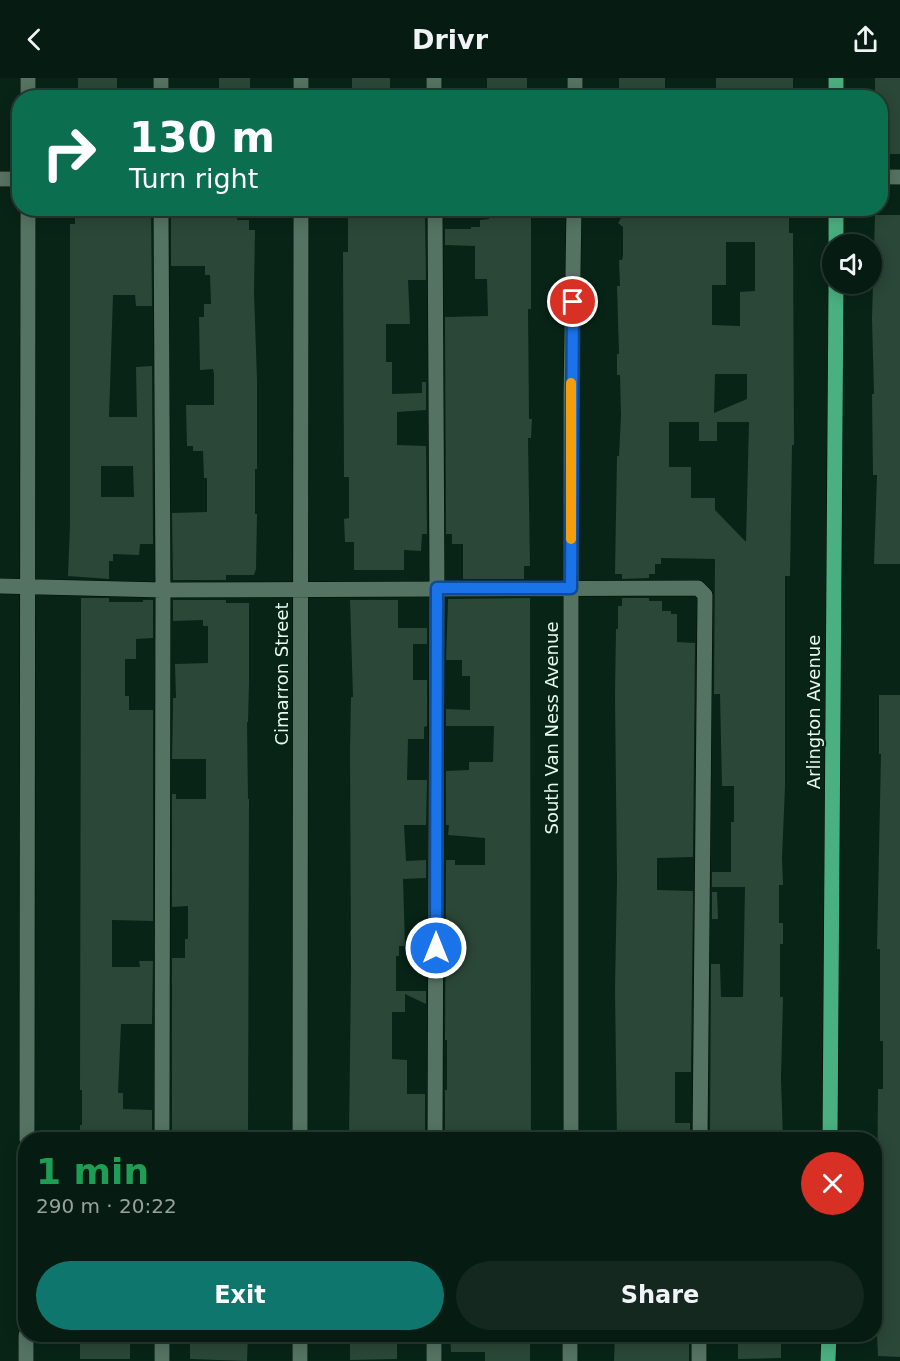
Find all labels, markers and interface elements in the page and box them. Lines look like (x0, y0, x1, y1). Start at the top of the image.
icon: back (18, 23, 51, 56)
icon: share (849, 23, 882, 56)
text: Drivr (412, 24, 488, 55)
text: 130 m (129, 113, 275, 162)
icon: right (30, 114, 108, 192)
text: Turn right (129, 163, 258, 194)
map controls (822, 234, 882, 294)
button: sound (822, 234, 882, 294)
pin (547, 276, 598, 327)
icon: arrive (556, 285, 589, 318)
street label: Cimarron Street (271, 602, 292, 746)
street label: South Van Ness Avenue (541, 621, 562, 835)
street label: Arlington Avenue (803, 635, 824, 789)
position arrow (404, 916, 468, 980)
text: 1 min (36, 1151, 149, 1192)
button: close (801, 1152, 864, 1215)
text: 290 m · 20:22 (36, 1194, 177, 1218)
button: Exit (36, 1261, 444, 1330)
button: Share (456, 1261, 864, 1330)

